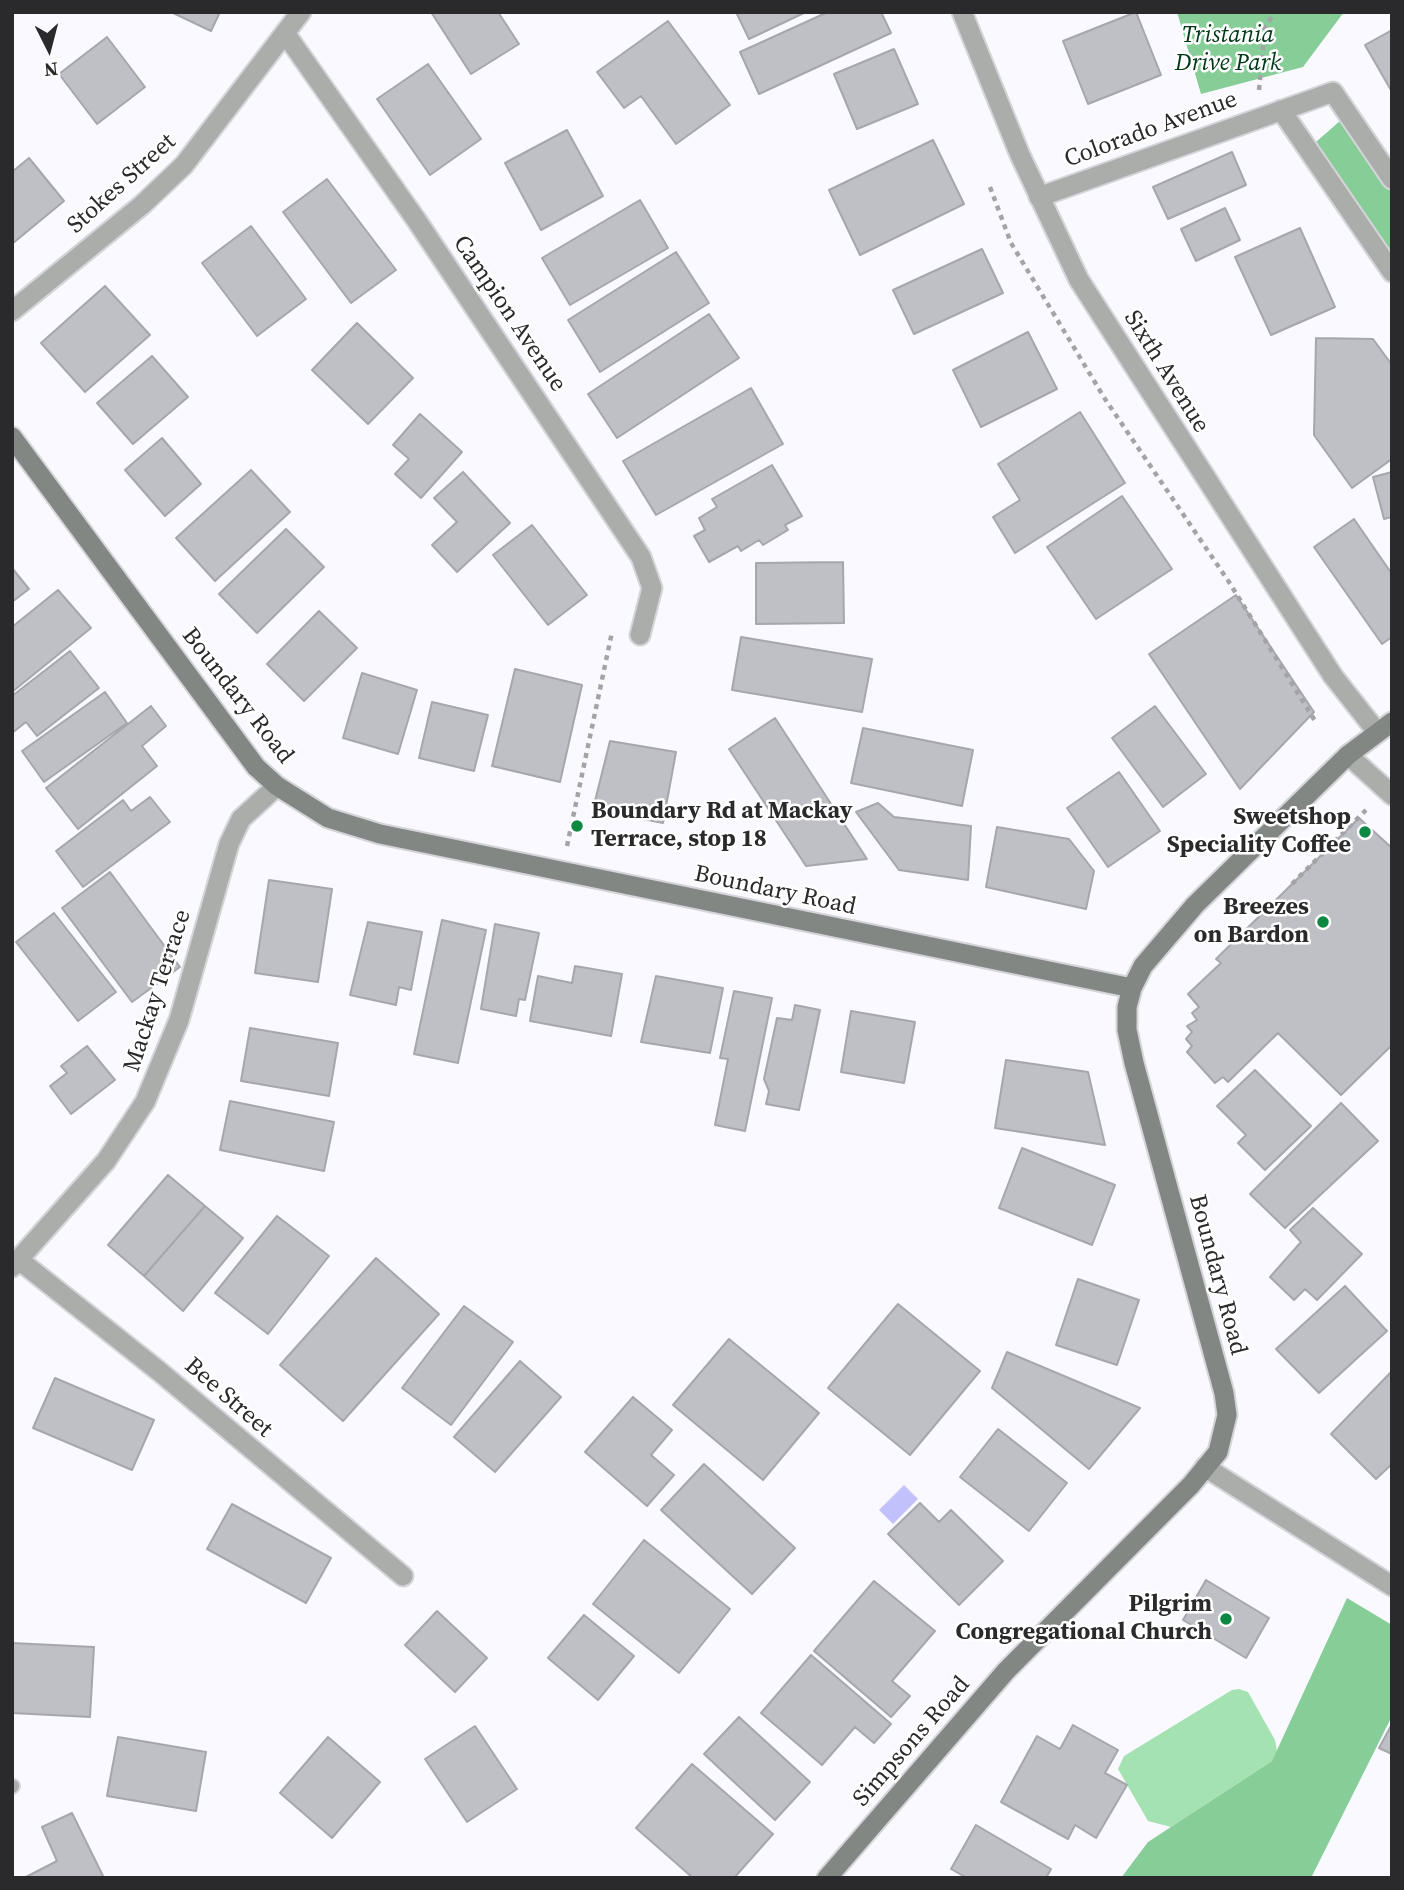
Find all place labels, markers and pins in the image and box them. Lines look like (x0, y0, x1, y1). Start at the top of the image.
place label: Boundary Rd at Mackay Terrace, stop 18 (591, 798, 853, 854)
place label: Sweetshop Speciality Coffee (1167, 804, 1351, 860)
marker: Boundary Rd at Mackay Terrace, stop 18 (569, 818, 585, 834)
marker: Sweetshop Speciality Coffee (1357, 824, 1373, 840)
place label: Breezes on Bardon (1194, 894, 1309, 950)
marker: Breezes on Bardon (1315, 914, 1331, 930)
place label: Pilgrim Congregational Church (956, 1591, 1212, 1647)
marker: Pilgrim Congregational Church (1218, 1611, 1234, 1627)

